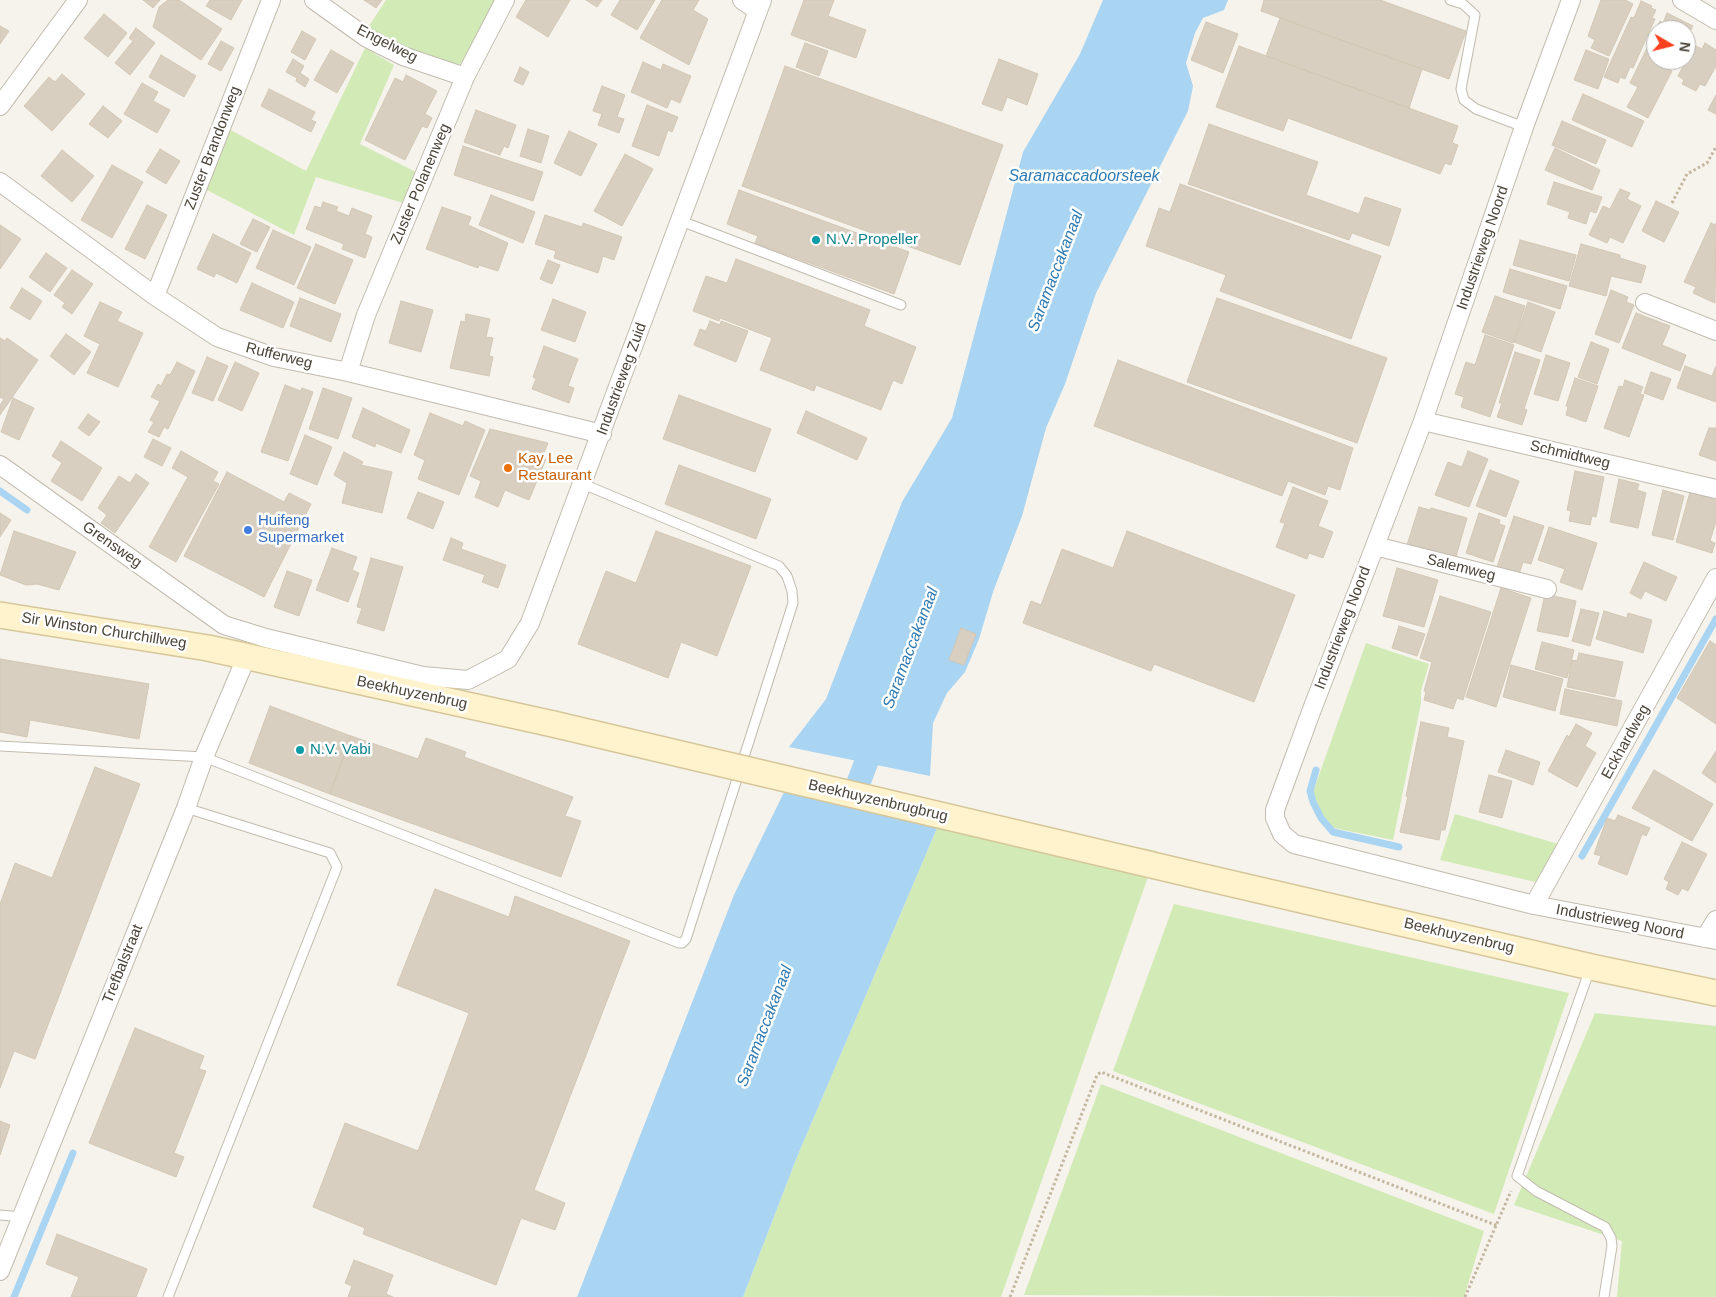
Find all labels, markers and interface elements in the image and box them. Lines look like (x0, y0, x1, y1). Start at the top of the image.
north arrow (1646, 20, 1696, 70)
street label: Engelweg (354, 21, 420, 67)
text: N (1676, 41, 1693, 53)
street label: Zuster Brandonweg (181, 84, 245, 212)
street label: Zuster Polanenweg (387, 121, 455, 247)
water label: Saramaccadoorsteek (1008, 167, 1160, 187)
street label: Industrieweg Noord (1453, 184, 1513, 312)
water label: Saramaccakanaal (1024, 208, 1088, 334)
place label: N.V. Propeller (826, 231, 918, 249)
marker: N.V. Propeller (810, 234, 822, 246)
street label: Industrieweg Zuid (593, 320, 651, 438)
street label: Rufferweg (244, 339, 314, 373)
street label: Schmidtweg (1528, 437, 1612, 473)
place label: Kay Lee Restaurant (518, 450, 591, 485)
marker: Kay Lee Restaurant (502, 462, 514, 474)
place label: Huifeng Supermarket (258, 512, 344, 547)
street label: Grensweg (79, 518, 145, 572)
marker: Huifeng Supermarket (242, 524, 254, 536)
street label: Salemweg (1425, 551, 1497, 585)
street label: Industrieweg Noord (1311, 564, 1375, 692)
water label: Saramaccakanaal (879, 585, 943, 711)
street label: Sir Winston Churchillweg (20, 609, 188, 653)
street label: Beekhuyzenbrug (355, 672, 469, 714)
street label: Eckhardweg (1598, 702, 1654, 782)
place label: N.V. Vabi (310, 741, 371, 759)
marker: N.V. Vabi (294, 744, 306, 756)
street label: Beekhuyzenbrugbrug (807, 776, 949, 826)
street label: Industrieweg Noord (1554, 901, 1686, 943)
street label: Beekhuyzenbrug (1402, 915, 1516, 957)
street label: Trefbalstraat (99, 922, 147, 1006)
water label: Saramaccakanaal (733, 963, 797, 1089)

